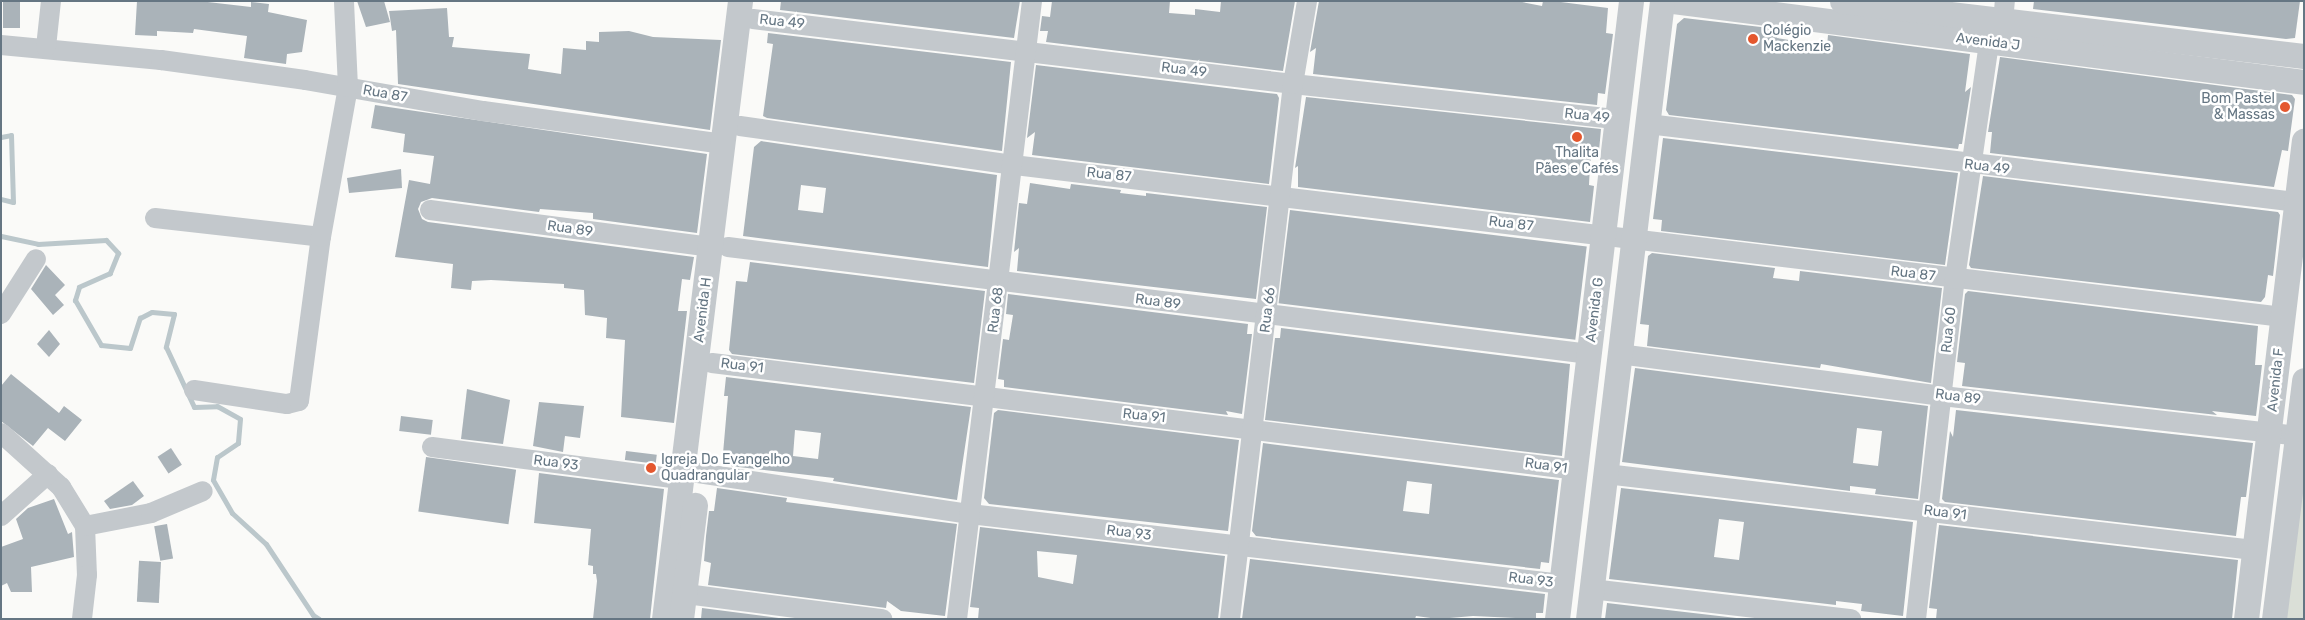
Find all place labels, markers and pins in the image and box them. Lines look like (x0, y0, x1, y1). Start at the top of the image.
place label: Colégio Mackenzie (1763, 23, 1831, 56)
marker: Colégio Mackenzie (1747, 33, 1759, 45)
place label: Bom Pastel & Massas (2201, 91, 2275, 124)
marker: Bom Pastel & Massas (2279, 101, 2291, 113)
marker: Thalita Pães e Cafés (1571, 131, 1583, 143)
place label: Thalita Pães e Cafés (1535, 145, 1619, 178)
place label: Igreja Do Evangelho Quadrangular (661, 452, 790, 484)
marker: Igreja Do Evangelho Quadrangular (645, 462, 657, 474)

